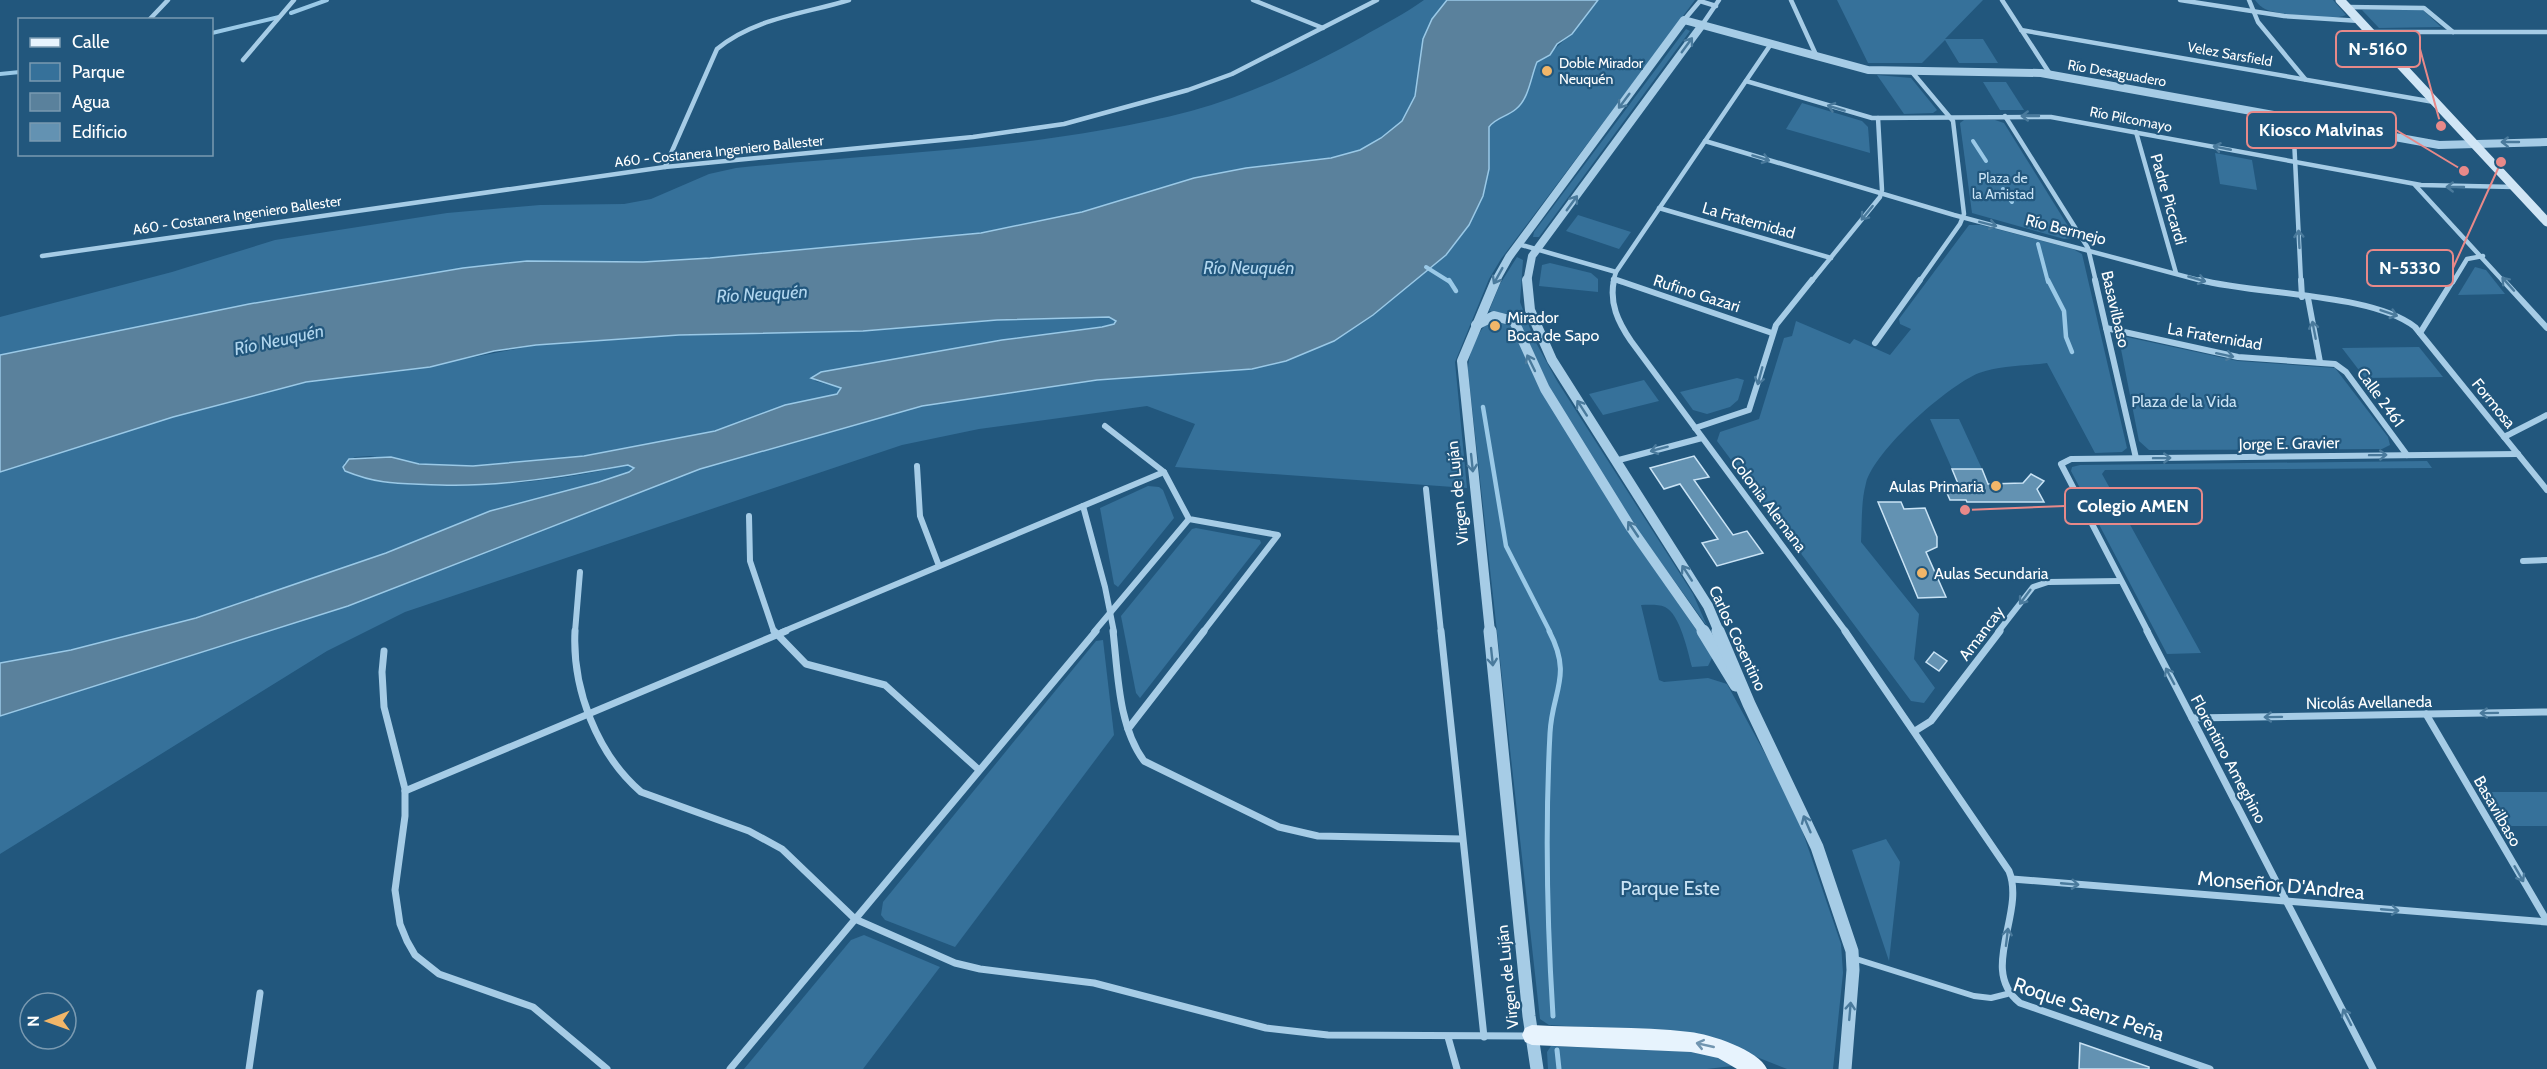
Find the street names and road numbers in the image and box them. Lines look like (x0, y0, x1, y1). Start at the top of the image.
street label: Velez Sarsfield (2186, 38, 2274, 70)
street label: Río Desaguadero (2066, 55, 2168, 91)
street label: Río Pilcomayo (2088, 102, 2174, 136)
street label: A60 - Costanera Ingeniero Ballester (613, 131, 825, 171)
street label: Padre Piccardi (2146, 151, 2191, 247)
street label: A60 - Costanera Ingeniero Ballester (132, 191, 343, 239)
street label: La Fraternidad (1700, 198, 1798, 243)
street label: Río Bermejo (2024, 210, 2108, 249)
street label: Basavilbaso (2097, 269, 2134, 350)
street label: Rufino Gazari (1651, 271, 1743, 316)
street label: La Fraternidad (2166, 319, 2264, 354)
street label: Calle 2461 (2353, 364, 2408, 431)
street label: Formosa (2468, 375, 2520, 432)
street label: Jorge E. Gravier (2238, 433, 2340, 454)
street label: Virgen de Luján (1443, 440, 1472, 546)
street label: Colonia Alemana (1727, 453, 1811, 556)
street label: Carlos Cosentino (1705, 583, 1770, 694)
street label: Amancay (1955, 602, 2008, 664)
street label: Florentino Ameghino (2187, 692, 2271, 827)
street label: Nicolás Avellaneda (2306, 692, 2433, 713)
street label: Basavilbaso (2470, 773, 2525, 850)
street label: Monseñor D'Andrea (2197, 866, 2366, 904)
street label: Virgen de Luján (1493, 924, 1522, 1030)
street label: Roque Saenz Peña (2010, 972, 2168, 1046)

